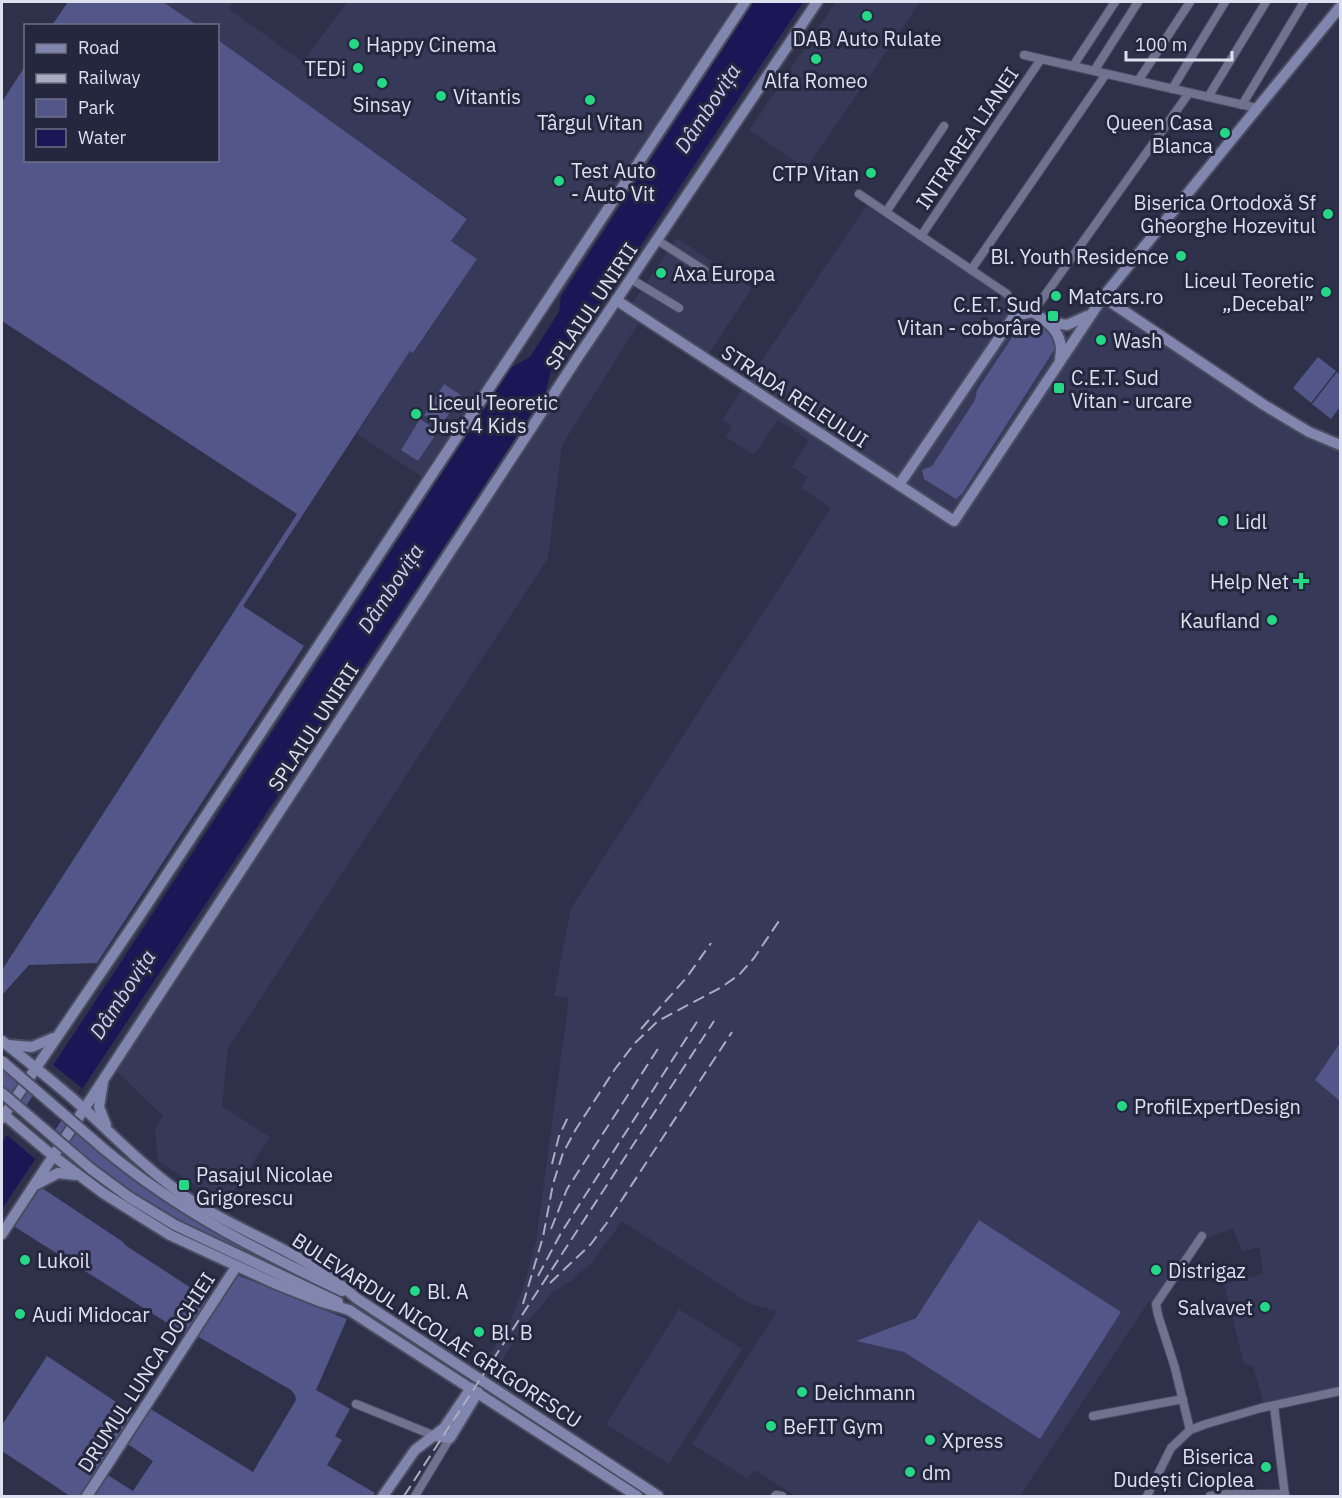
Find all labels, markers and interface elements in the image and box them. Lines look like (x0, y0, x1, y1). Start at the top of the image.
marker: DAB Auto Rulate (860, 9, 874, 23)
legend (24, 24, 219, 162)
scale bar (1126, 24, 1232, 62)
place label: DAB Auto Rulate (792, 25, 942, 52)
place label: Happy Cinema (366, 31, 497, 58)
text: 100 m (1135, 33, 1187, 56)
text: Road (78, 36, 119, 59)
marker: Happy Cinema (347, 37, 361, 51)
marker: Alfa Romeo (809, 52, 823, 66)
place label: TEDi (304, 55, 346, 82)
water label: Dâmbovița (668, 58, 746, 158)
marker: TEDi (351, 61, 365, 75)
street label: INTRAREA LIANEI (909, 62, 1025, 214)
text: Railway (78, 66, 140, 89)
place label: Alfa Romeo (764, 67, 868, 94)
marker: Sinsay (375, 76, 389, 90)
place label: Vitantis (453, 83, 521, 110)
marker: Vitantis (434, 89, 448, 103)
place label: Sinsay (353, 91, 411, 118)
marker: Târgul Vitan (583, 93, 597, 107)
text: Park (78, 96, 115, 119)
place label: Târgul Vitan (537, 109, 643, 136)
place label: Queen Casa Blanca (1106, 109, 1213, 159)
text: Water (78, 126, 127, 149)
marker: Queen Casa Blanca (1218, 126, 1232, 140)
place label: Test Auto - Auto Vit (571, 157, 656, 207)
place label: CTP Vitan (772, 160, 859, 187)
marker: CTP Vitan (864, 166, 878, 180)
marker: Test Auto - Auto Vit (552, 174, 566, 188)
place label: Biserica Ortodoxă Sf Gheorghe Hozevitul (1134, 189, 1317, 239)
marker: Biserica Ortodoxă Sf Gheorghe Hozevitul (1321, 207, 1335, 221)
street label: SPLAIUL UNIRII (538, 237, 644, 375)
place label: Bl. Youth Residence (991, 243, 1169, 270)
marker: Bl. Youth Residence (1174, 249, 1188, 263)
place label: Axa Europa (673, 260, 775, 287)
marker: Axa Europa (654, 266, 668, 280)
place label: Liceul Teoretic „Decebal” (1184, 267, 1314, 317)
place label: Matcars.ro (1068, 283, 1163, 310)
marker: Liceul Teoretic „Decebal” (1319, 285, 1333, 299)
marker: Matcars.ro (1049, 289, 1063, 303)
place label: C.E.T. Sud Vitan - coborâre (897, 291, 1041, 341)
marker: C.E.T. Sud Vitan - coborâre (1046, 309, 1060, 323)
place label: Wash (1113, 327, 1162, 354)
marker: Wash (1094, 333, 1108, 347)
street label: STRADA RELEULUI (716, 338, 874, 454)
place label: C.E.T. Sud Vitan - urcare (1071, 364, 1192, 414)
marker: C.E.T. Sud Vitan - urcare (1052, 381, 1066, 395)
place label: Liceul Teoretic Just 4 Kids (428, 389, 558, 439)
marker: Liceul Teoretic Just 4 Kids (409, 407, 423, 421)
place label: Lidl (1235, 508, 1267, 535)
marker: Lidl (1216, 514, 1230, 528)
water label: Dâmbovița (351, 538, 429, 638)
place label: Help Net (1210, 568, 1289, 595)
marker: Help Net (1294, 574, 1308, 588)
place label: Kaufland (1180, 607, 1260, 634)
marker: Kaufland (1265, 613, 1279, 627)
street label: SPLAIUL UNIRII (261, 658, 365, 796)
water label: Dâmbovița (83, 944, 161, 1044)
place label: ProfilExpertDesign (1134, 1093, 1301, 1120)
marker: ProfilExpertDesign (1115, 1099, 1129, 1113)
place label: Pasajul Nicolae Grigorescu (196, 1161, 333, 1211)
marker: Pasajul Nicolae Grigorescu (177, 1178, 191, 1192)
street label: BULEVARDUL NICOLAE GRIGORESCU (287, 1226, 587, 1434)
place label: Lukoil (37, 1247, 90, 1274)
marker: Lukoil (18, 1253, 32, 1267)
place label: Distrigaz (1168, 1257, 1246, 1284)
marker: Distrigaz (1149, 1263, 1163, 1277)
street label: DRUMUL LUNCA DOCHIEI (71, 1267, 221, 1477)
place label: Bl. A (427, 1278, 469, 1305)
marker: Bl. A (408, 1284, 422, 1298)
place label: Salvavet (1178, 1294, 1253, 1321)
marker: Salvavet (1258, 1300, 1272, 1314)
place label: Audi Midocar (32, 1301, 150, 1328)
marker: Audi Midocar (13, 1307, 27, 1321)
place label: Bl. B (491, 1319, 533, 1346)
marker: Bl. B (472, 1325, 486, 1339)
place label: Deichmann (814, 1379, 916, 1406)
marker: Deichmann (795, 1385, 809, 1399)
place label: BeFIT Gym (783, 1413, 884, 1440)
marker: BeFIT Gym (764, 1419, 778, 1433)
place label: Xpress (942, 1427, 1003, 1454)
marker: Xpress (923, 1433, 937, 1447)
place label: Biserica Dudești Cioplea (1113, 1443, 1254, 1493)
place label: dm (922, 1459, 951, 1486)
marker: Biserica Dudești Cioplea (1259, 1460, 1273, 1474)
marker: dm (903, 1465, 917, 1479)

